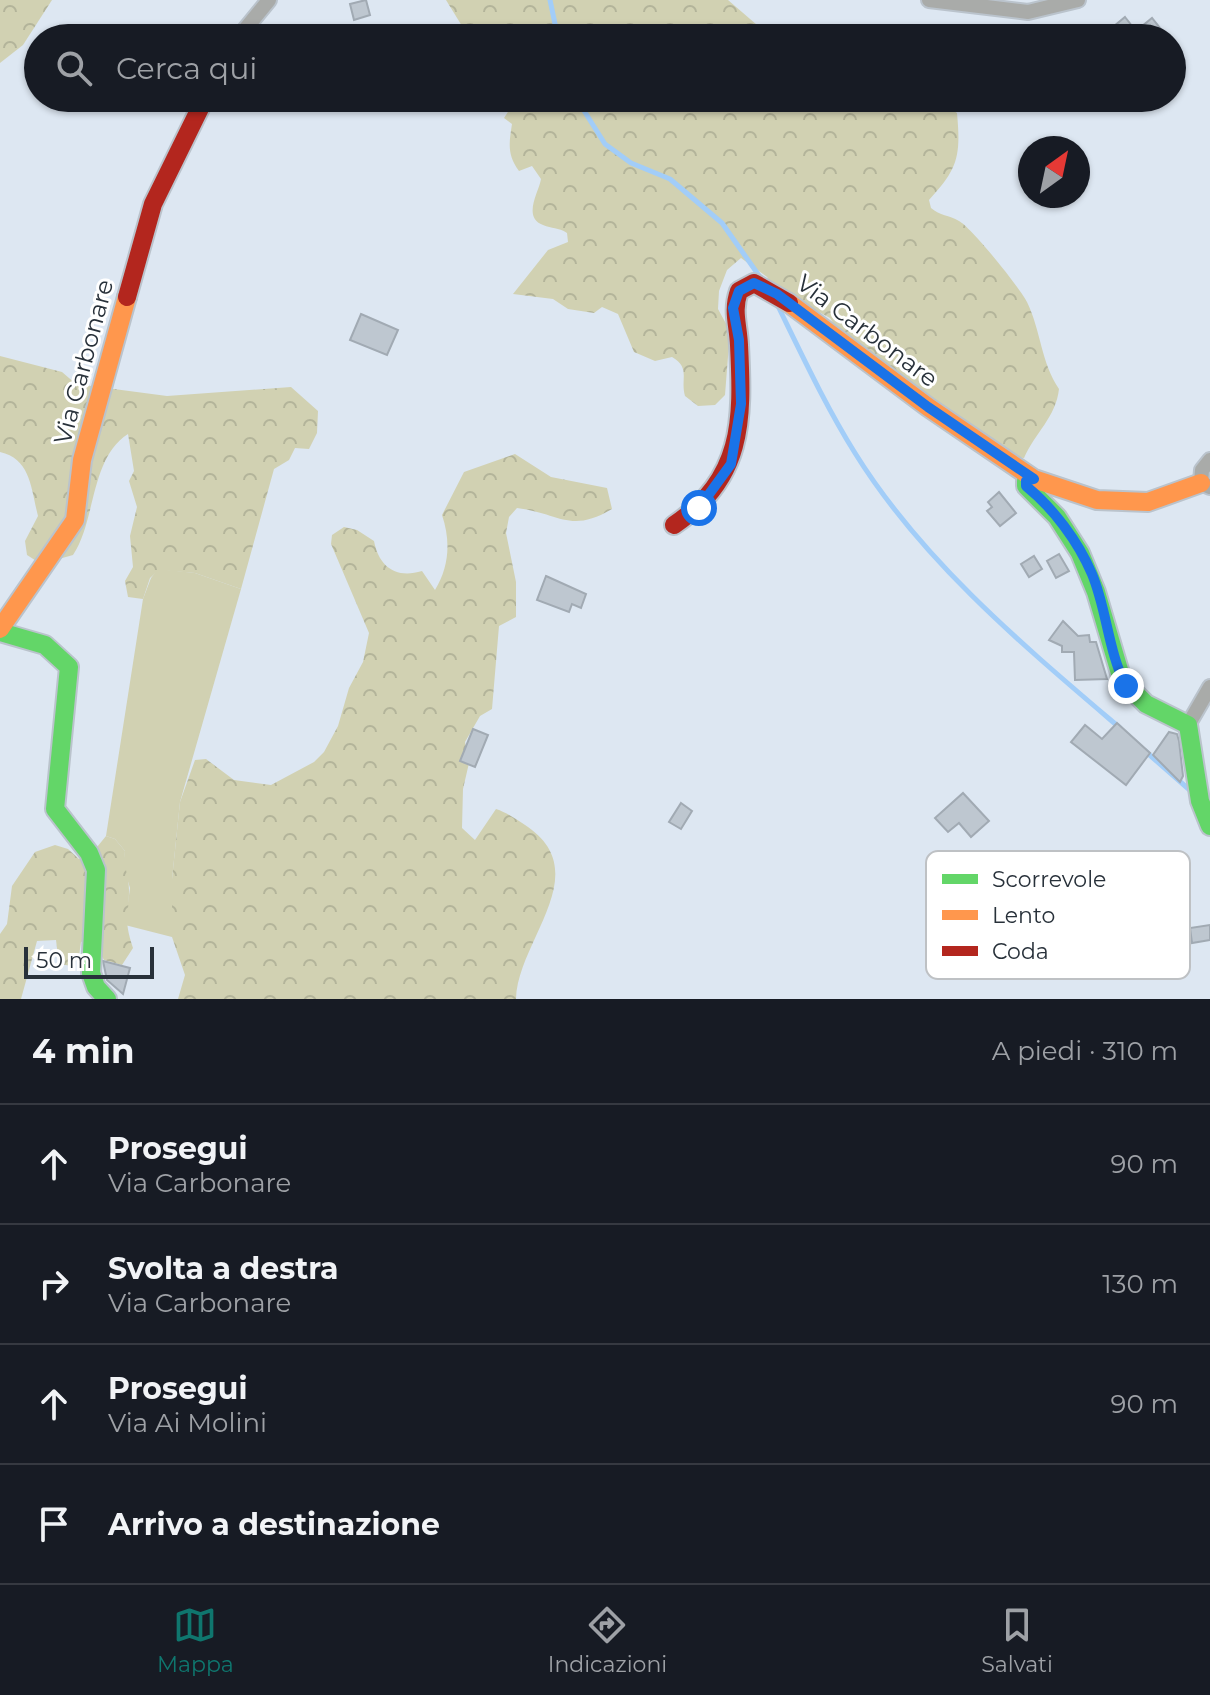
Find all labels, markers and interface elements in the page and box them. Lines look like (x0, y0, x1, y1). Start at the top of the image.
search box (24, 24, 1186, 112)
icon: search (52, 46, 96, 90)
text: Cerca qui (116, 50, 257, 87)
north arrow (1018, 136, 1090, 208)
street label: Via Carbonare (791, 268, 944, 393)
street label: Via Carbonare (48, 276, 119, 447)
route start (681, 490, 717, 526)
route end (1108, 668, 1144, 704)
legend (926, 851, 1190, 979)
text: Scorrevole (992, 866, 1106, 893)
text: Lento (992, 902, 1055, 929)
text: Coda (992, 938, 1049, 965)
scale bar (24, 943, 154, 979)
text: 50 m (36, 947, 92, 974)
text: 4 min (32, 1030, 134, 1072)
text: A piedi · 310 m (992, 1035, 1178, 1067)
text: Prosegui (108, 1130, 247, 1167)
icon: ahead (32, 1142, 76, 1186)
text: 90 m (1111, 1148, 1178, 1180)
text: Via Carbonare (108, 1167, 291, 1199)
text: Svolta a destra (108, 1250, 338, 1287)
icon: right (32, 1262, 76, 1306)
text: 130 m (1102, 1268, 1178, 1300)
text: Via Carbonare (108, 1287, 291, 1319)
text: Prosegui (108, 1370, 247, 1407)
icon: ahead (32, 1382, 76, 1426)
text: 90 m (1111, 1388, 1178, 1420)
text: Via Ai Molini (108, 1407, 267, 1439)
icon: arrive (32, 1502, 76, 1546)
text: Arrivo a destinazione (108, 1506, 440, 1543)
tab: Mappa (157, 1603, 234, 1678)
tab: Indicazioni (548, 1603, 667, 1678)
tab: Salvati (981, 1603, 1053, 1678)

